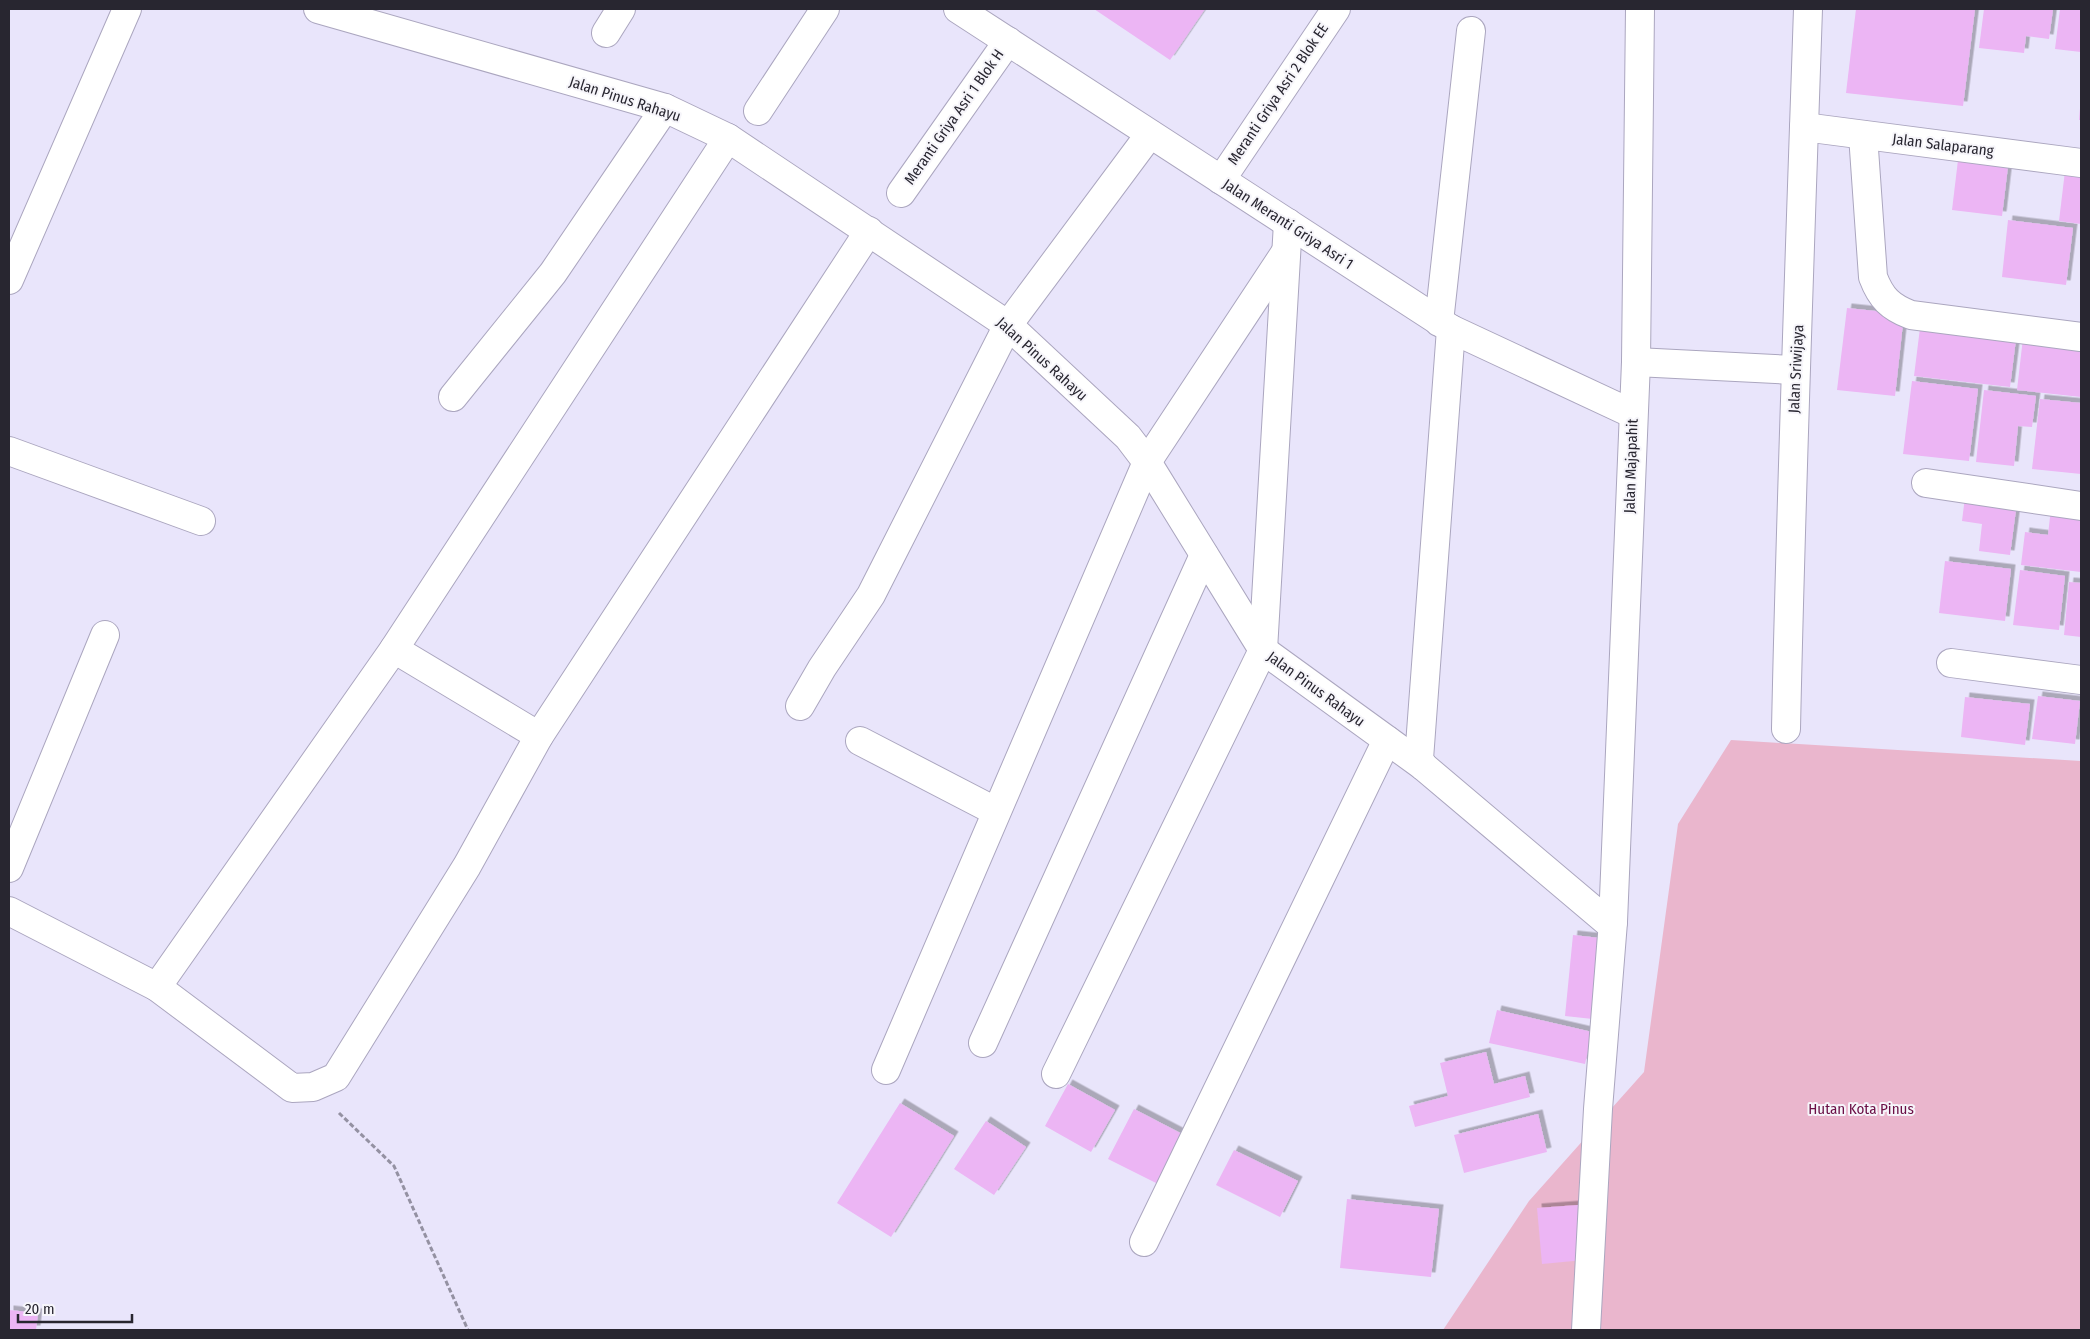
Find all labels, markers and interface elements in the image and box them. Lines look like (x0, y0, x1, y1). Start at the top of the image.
street label: Meranti Griya Asri 2 Blok EE (1224, 20, 1332, 168)
street label: Meranti Griya Asri 1 Blok H (900, 46, 1008, 188)
street label: Jalan Pinus Rahayu (567, 72, 683, 126)
street label: Jalan Salaparang (1891, 130, 1995, 160)
street label: Jalan Meranti Griya Asri 1 (1219, 175, 1357, 273)
street label: Jalan Pinus Rahayu (993, 313, 1091, 405)
street label: Jalan Sriwijaya (1785, 324, 1807, 414)
street label: Jalan Majapahit (1620, 418, 1642, 514)
street label: Jalan Pinus Rahayu (1264, 648, 1368, 730)
park label: Hutan Kota Pinus (1808, 1100, 1914, 1118)
scale bar (18, 1292, 131, 1324)
text: 20 m (25, 1300, 55, 1318)

